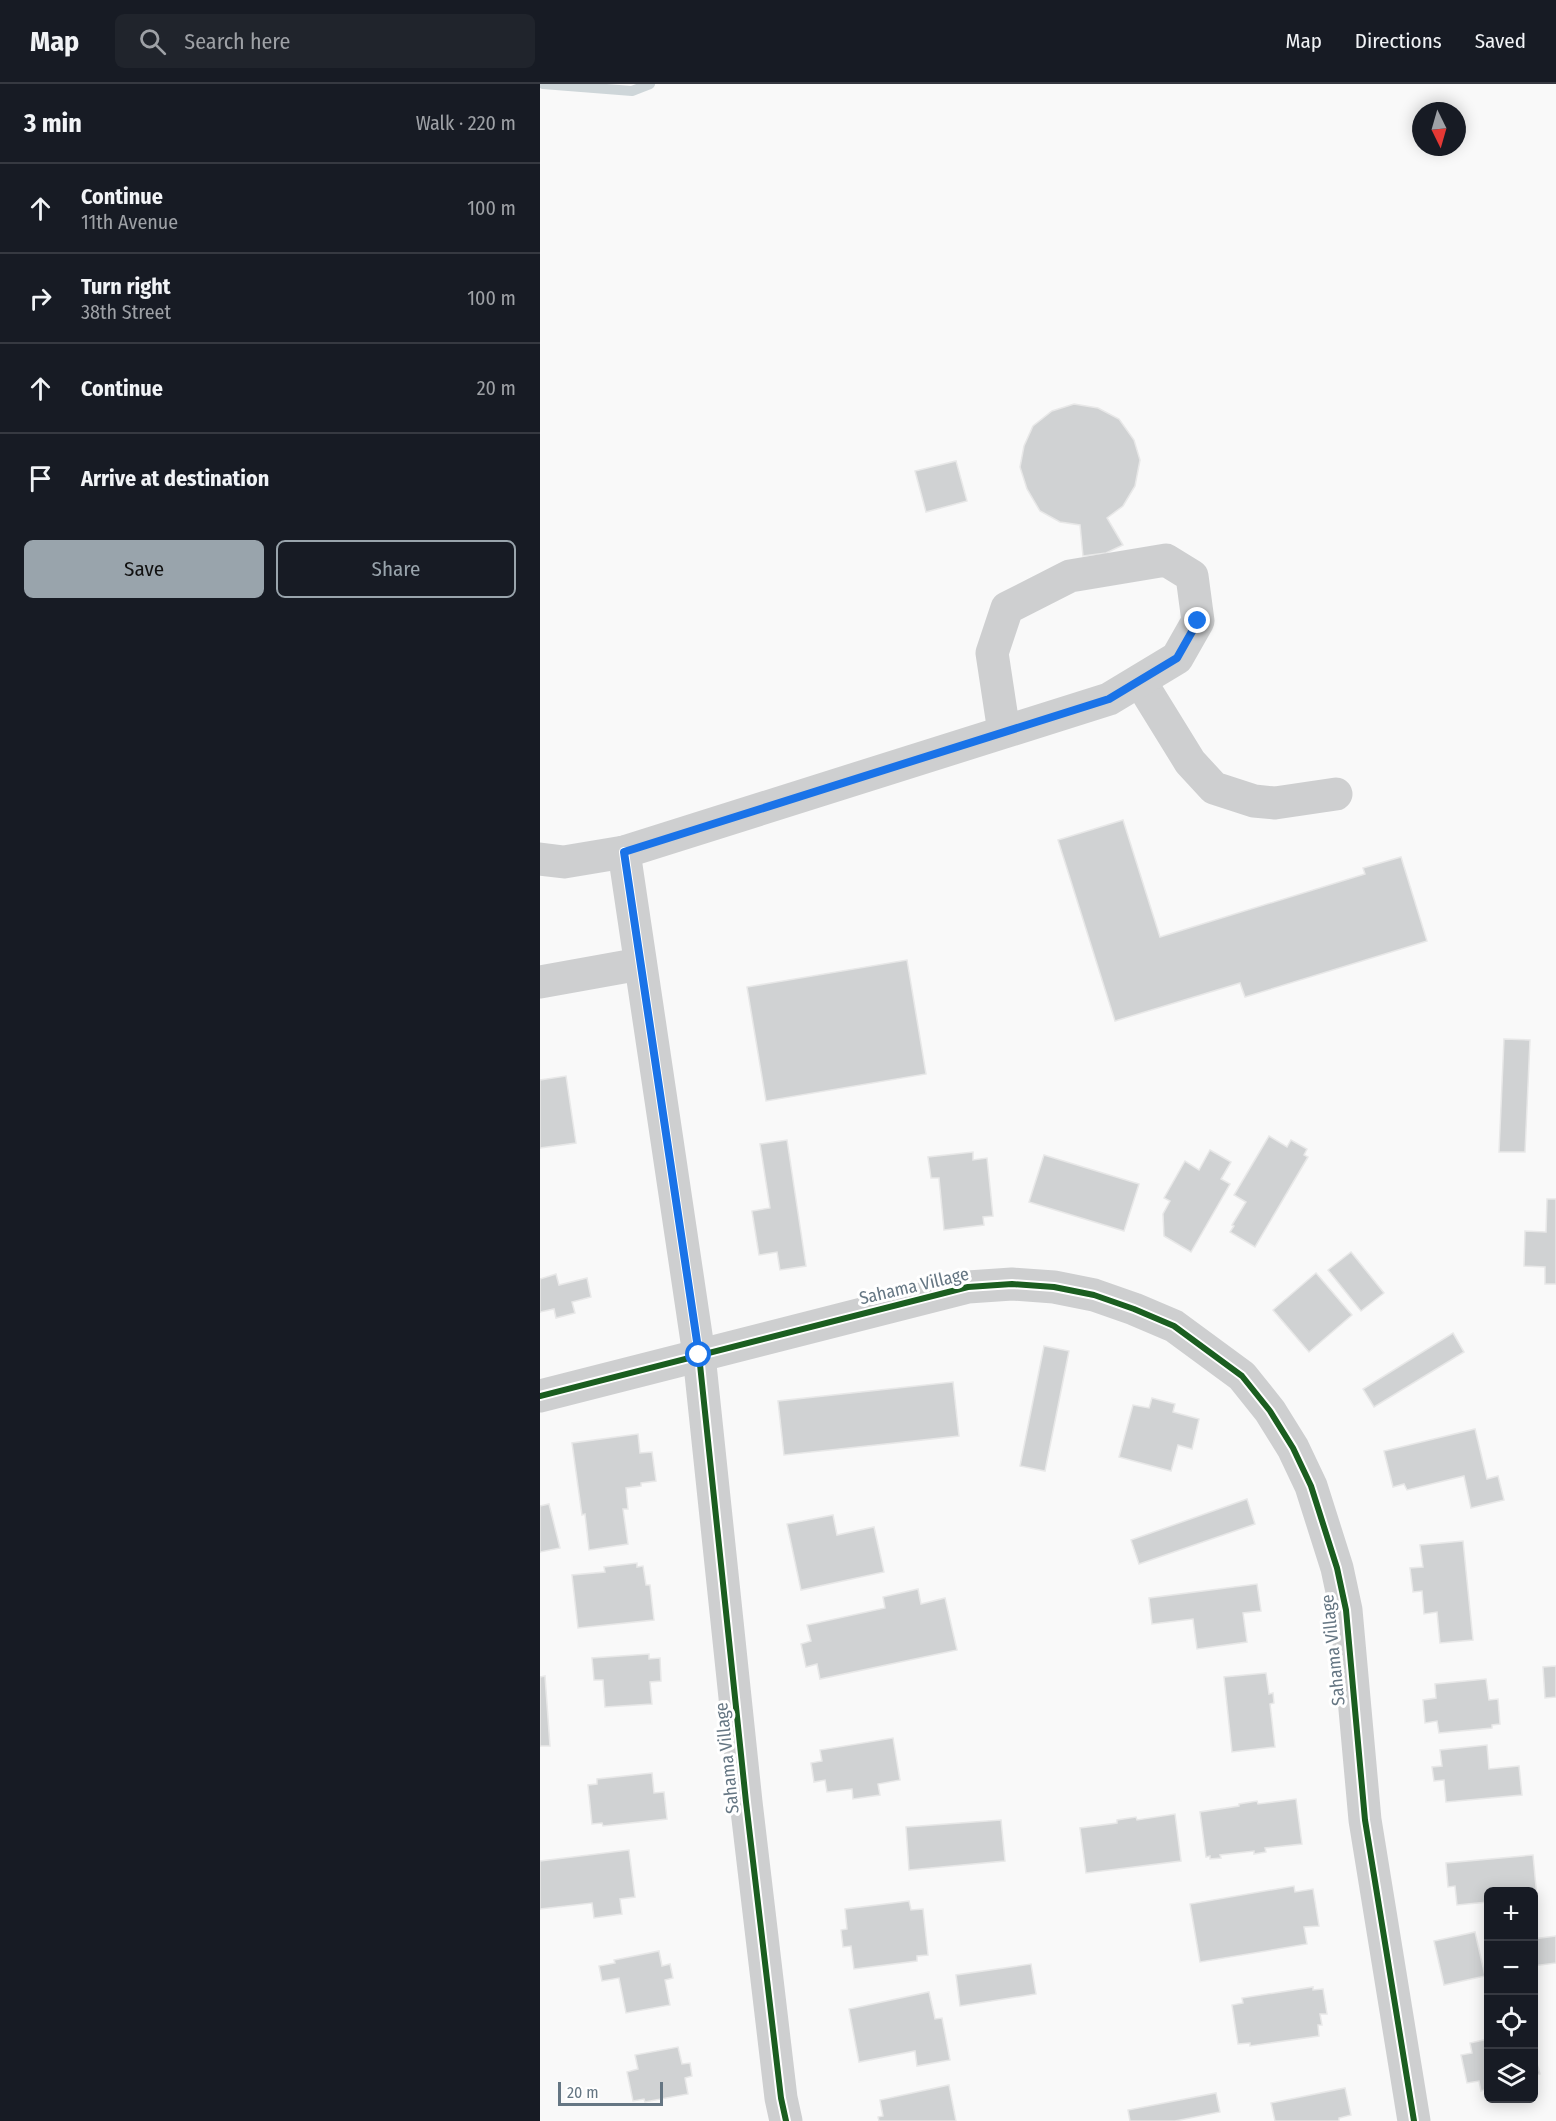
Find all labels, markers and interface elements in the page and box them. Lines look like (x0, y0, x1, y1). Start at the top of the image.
search box (115, 14, 535, 68)
text: Map (30, 25, 79, 58)
icon: search (136, 25, 169, 58)
text: Search here (184, 28, 290, 55)
text: Map (1285, 28, 1322, 54)
text: Directions (1355, 28, 1442, 54)
text: Saved (1475, 28, 1526, 54)
north arrow (1412, 102, 1466, 156)
text: 3 min (24, 108, 82, 139)
text: Walk · 220 m (416, 111, 516, 135)
text: Continue (81, 183, 163, 210)
icon: ahead (24, 192, 57, 225)
text: 100 m (467, 196, 516, 220)
text: 11th Avenue (81, 210, 178, 234)
text: Turn right (81, 273, 170, 300)
icon: right (24, 282, 57, 315)
text: 100 m (467, 286, 516, 310)
text: 38th Street (81, 300, 171, 324)
icon: ahead (24, 372, 57, 405)
text: Continue (81, 375, 163, 402)
text: 20 m (477, 376, 516, 400)
icon: arrive (24, 462, 57, 495)
text: Arrive at destination (81, 465, 269, 492)
button: Save (24, 540, 264, 598)
button: Share (276, 540, 516, 598)
route end (1184, 607, 1210, 633)
street label: Sahama Village (857, 1263, 971, 1309)
route start (685, 1341, 711, 1367)
street label: Sahama Village (1316, 1593, 1350, 1707)
street label: Sahama Village (710, 1701, 744, 1815)
map controls (1484, 1887, 1538, 2103)
button: + (1484, 1887, 1538, 1941)
button: − (1484, 1941, 1538, 1995)
button: locate (1484, 1995, 1538, 2049)
button: layers (1484, 2049, 1538, 2103)
scale bar (558, 2079, 663, 2106)
text: 20 m (567, 2083, 598, 2102)

